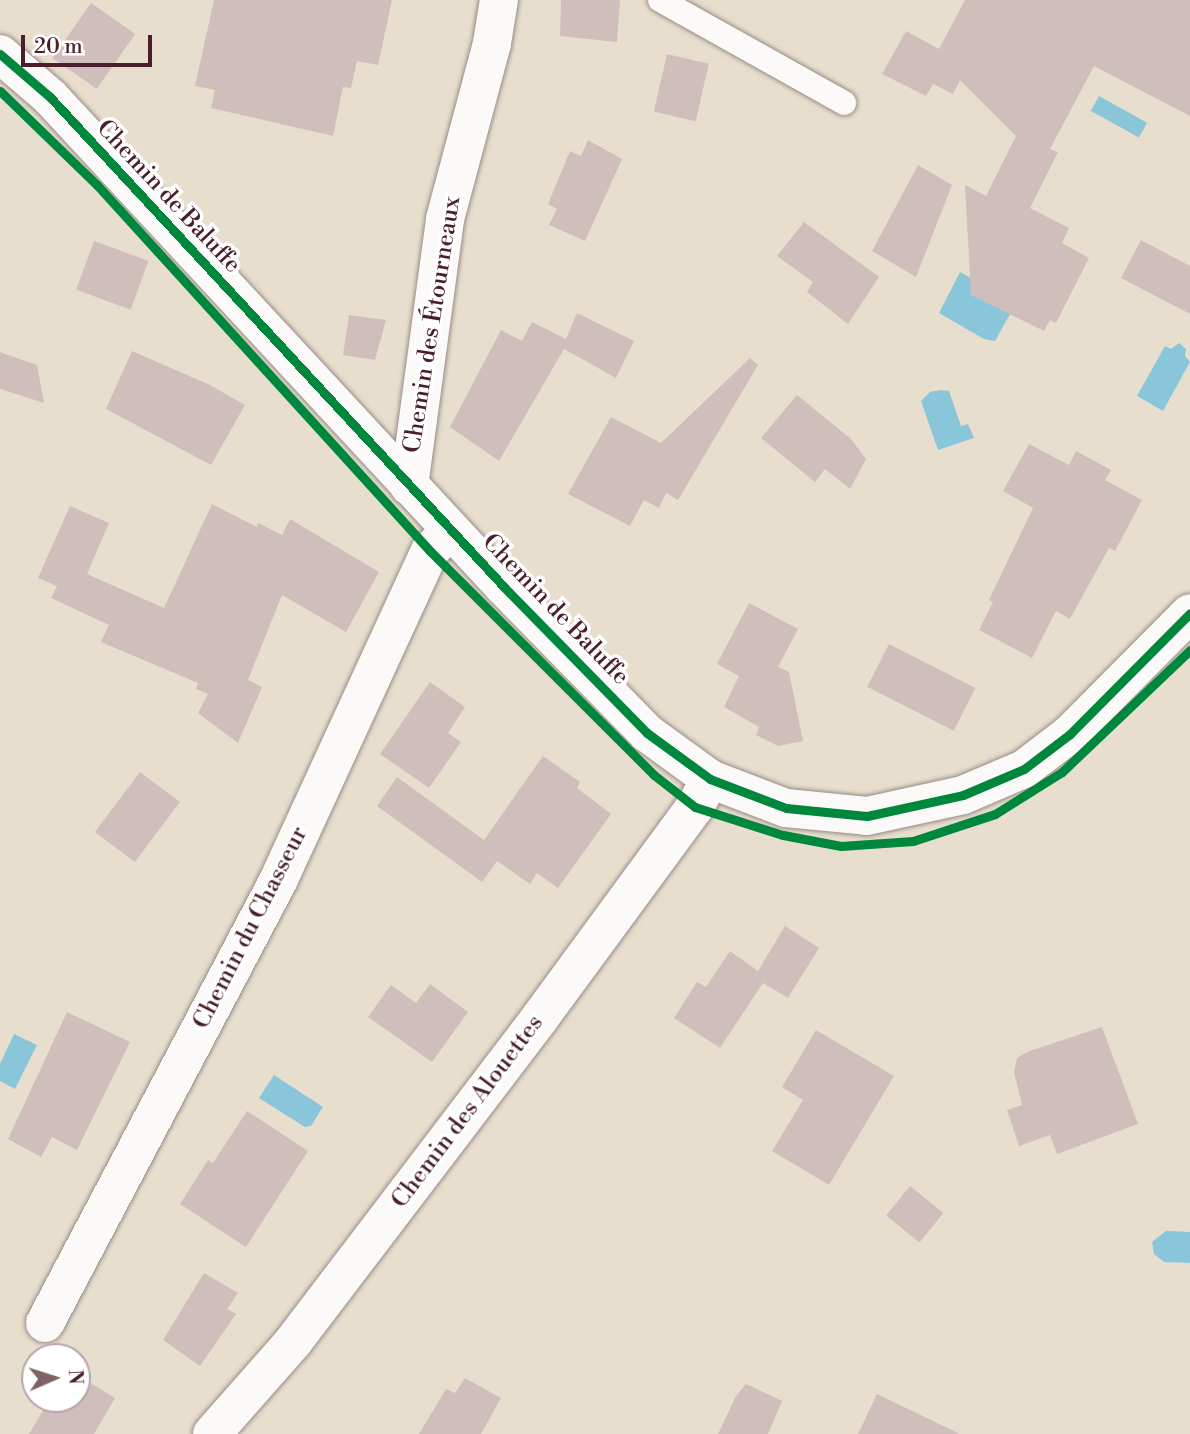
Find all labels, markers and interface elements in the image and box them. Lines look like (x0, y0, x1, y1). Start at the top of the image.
scale bar (24, 21, 156, 65)
text: 20 m (34, 34, 83, 60)
street label: Chemin de Baluffe (90, 115, 246, 279)
street label: Chemin des Étourneaux (398, 195, 468, 455)
street label: Chemin de Baluffe (476, 529, 634, 691)
street label: Chemin du Chasseur (187, 822, 315, 1034)
street label: Chemin des Alouettes (386, 1010, 550, 1214)
north arrow (21, 1343, 91, 1413)
text: N (63, 1369, 87, 1385)

